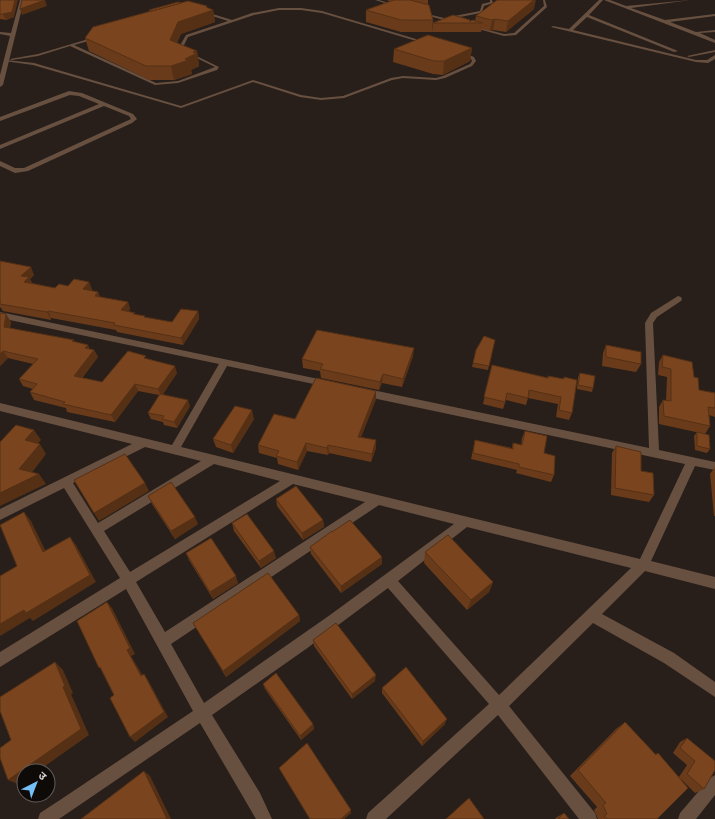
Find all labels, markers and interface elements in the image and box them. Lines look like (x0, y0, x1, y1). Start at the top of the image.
north arrow (16, 763, 56, 803)
text: उ (36, 769, 50, 783)

